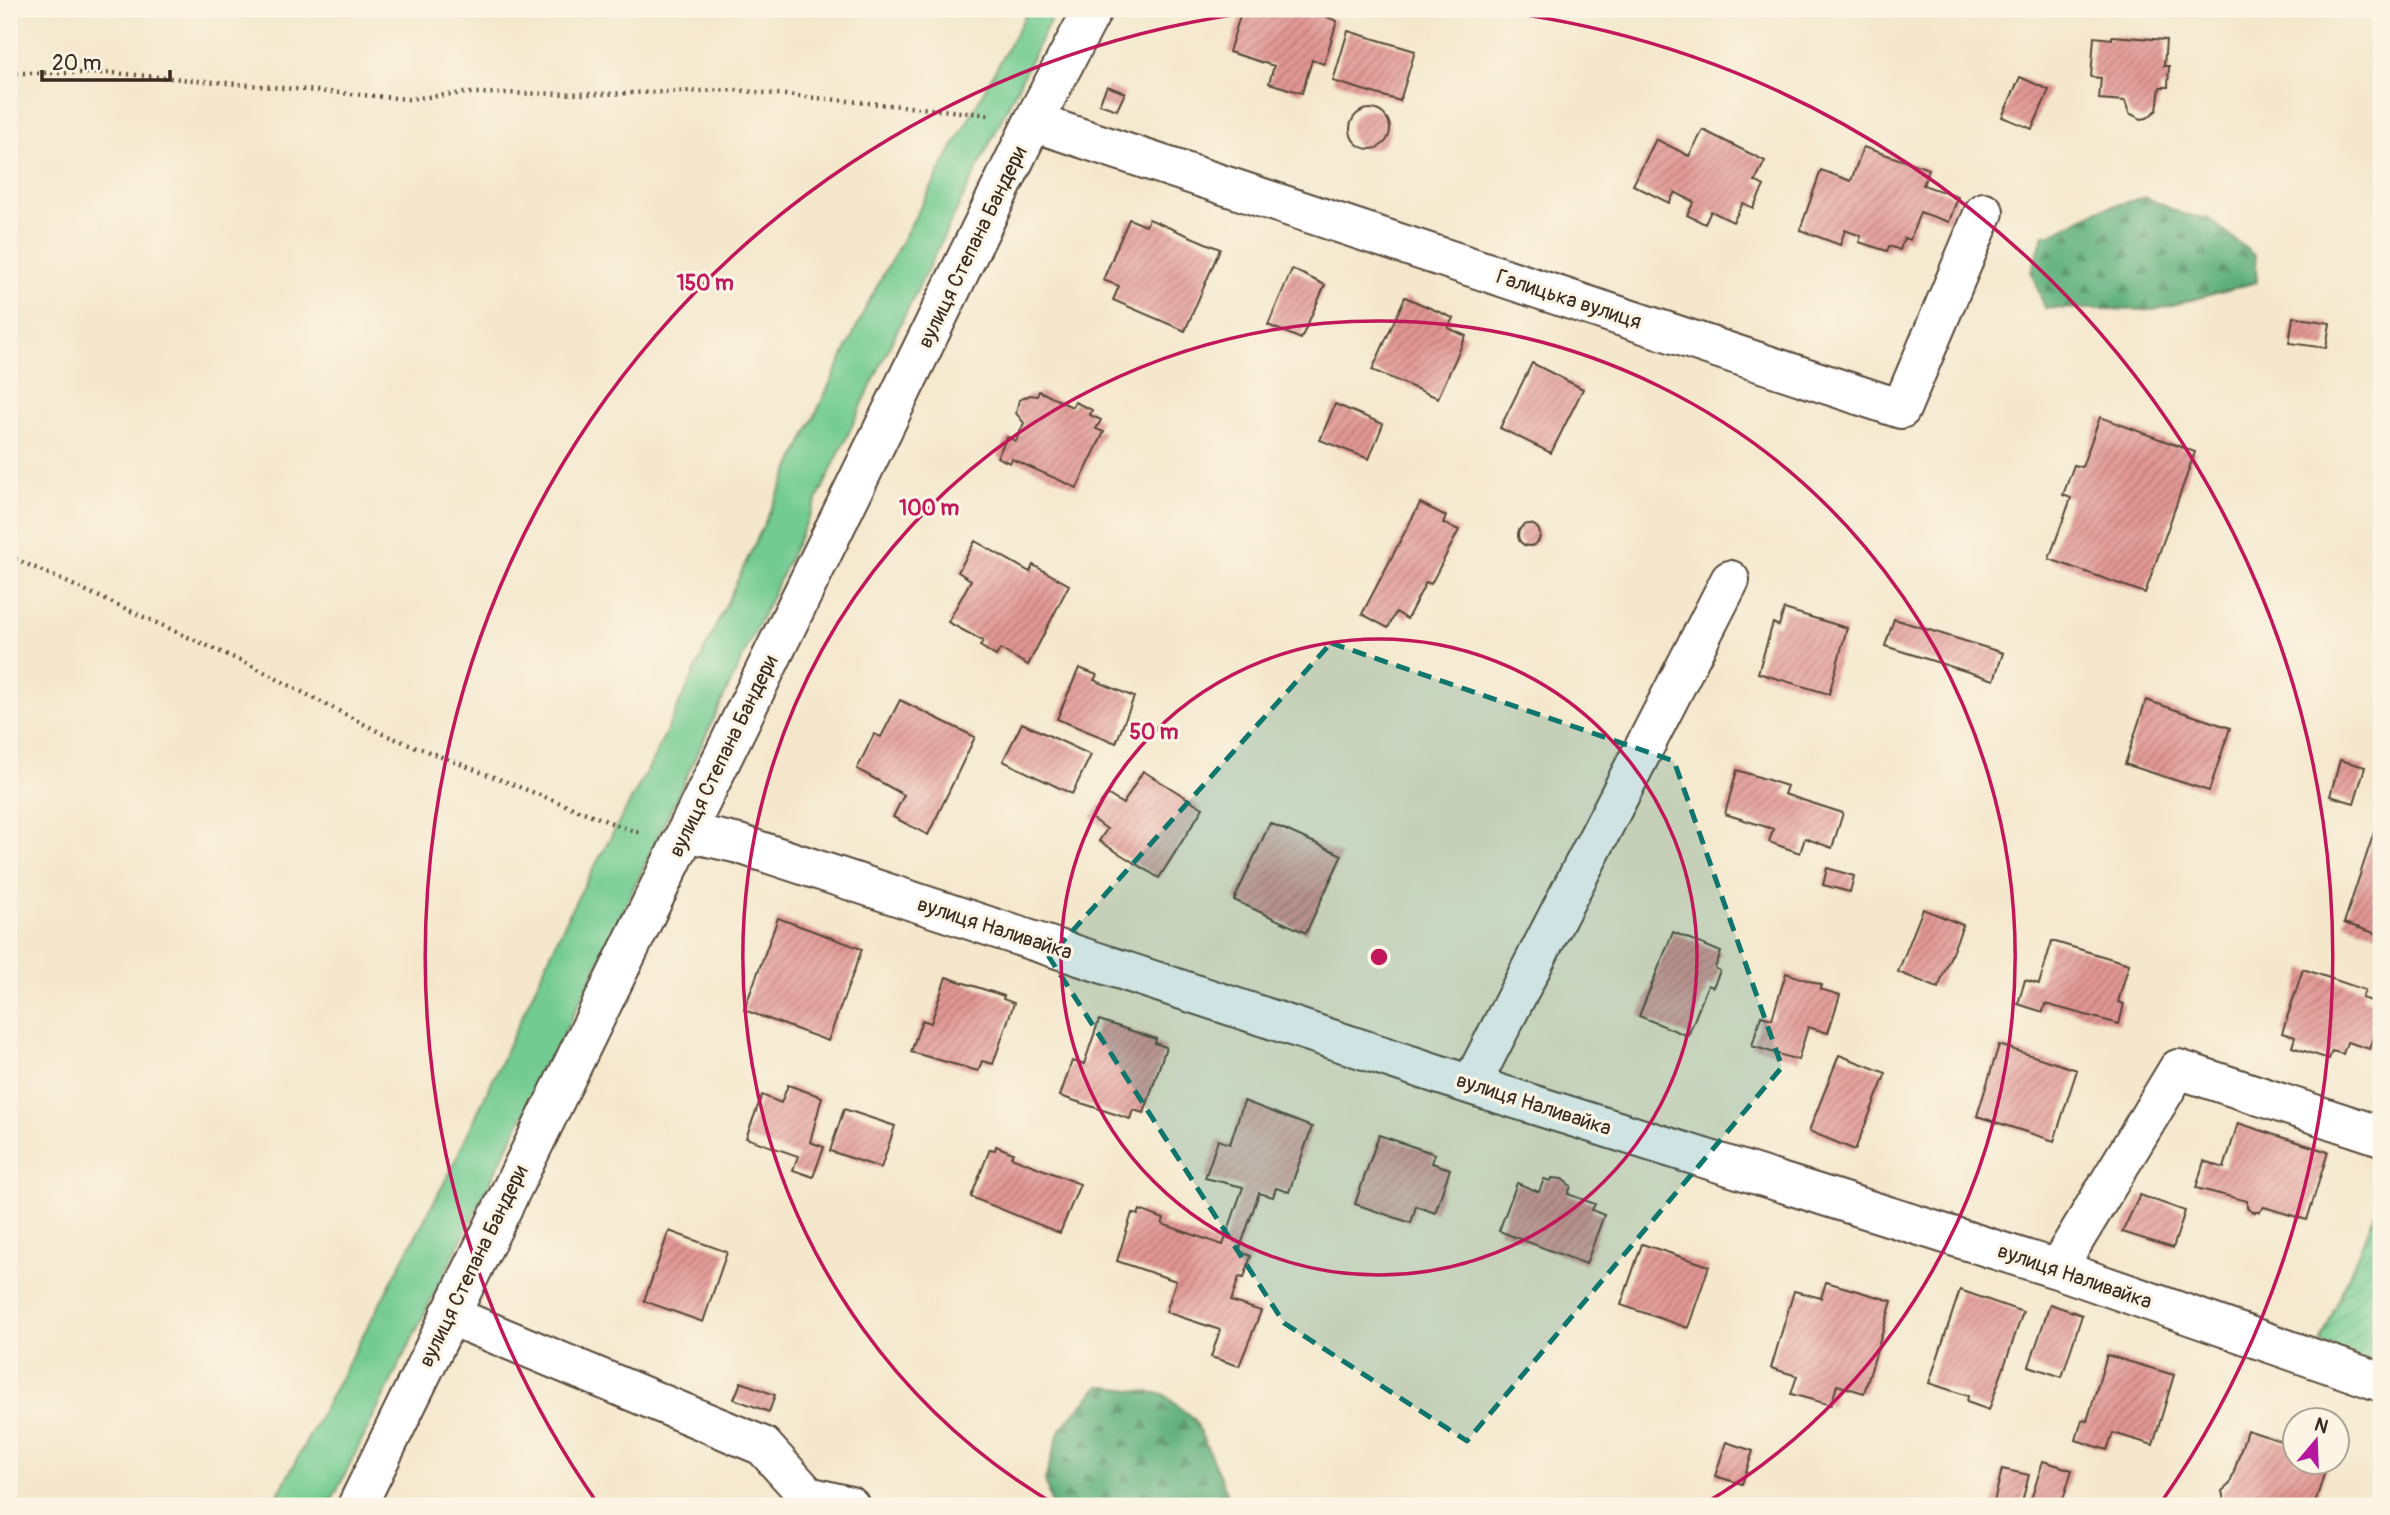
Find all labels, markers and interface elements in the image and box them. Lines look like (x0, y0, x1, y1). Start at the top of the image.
scale bar (42, 38, 170, 82)
text: 20 m (52, 50, 101, 77)
street label: вулиця Степана Бандери (912, 142, 1033, 353)
street label: Галицька вулиця (1493, 263, 1645, 336)
text: 150 m (676, 270, 734, 297)
text: 100 m (899, 495, 959, 522)
street label: вулиця Степана Бандери (663, 651, 784, 862)
text: 50 m (1130, 719, 1179, 746)
street label: вулиця Наливайка (914, 891, 1076, 966)
centre of rings (1367, 945, 1391, 969)
street label: вулиця Наливайка (1453, 1067, 1615, 1142)
street label: вулиця Степана Бандери (413, 1161, 534, 1372)
street label: вулиця Наливайка (1994, 1237, 2156, 1316)
north arrow (2282, 1406, 2352, 1476)
text: N (2311, 1412, 2331, 1439)

